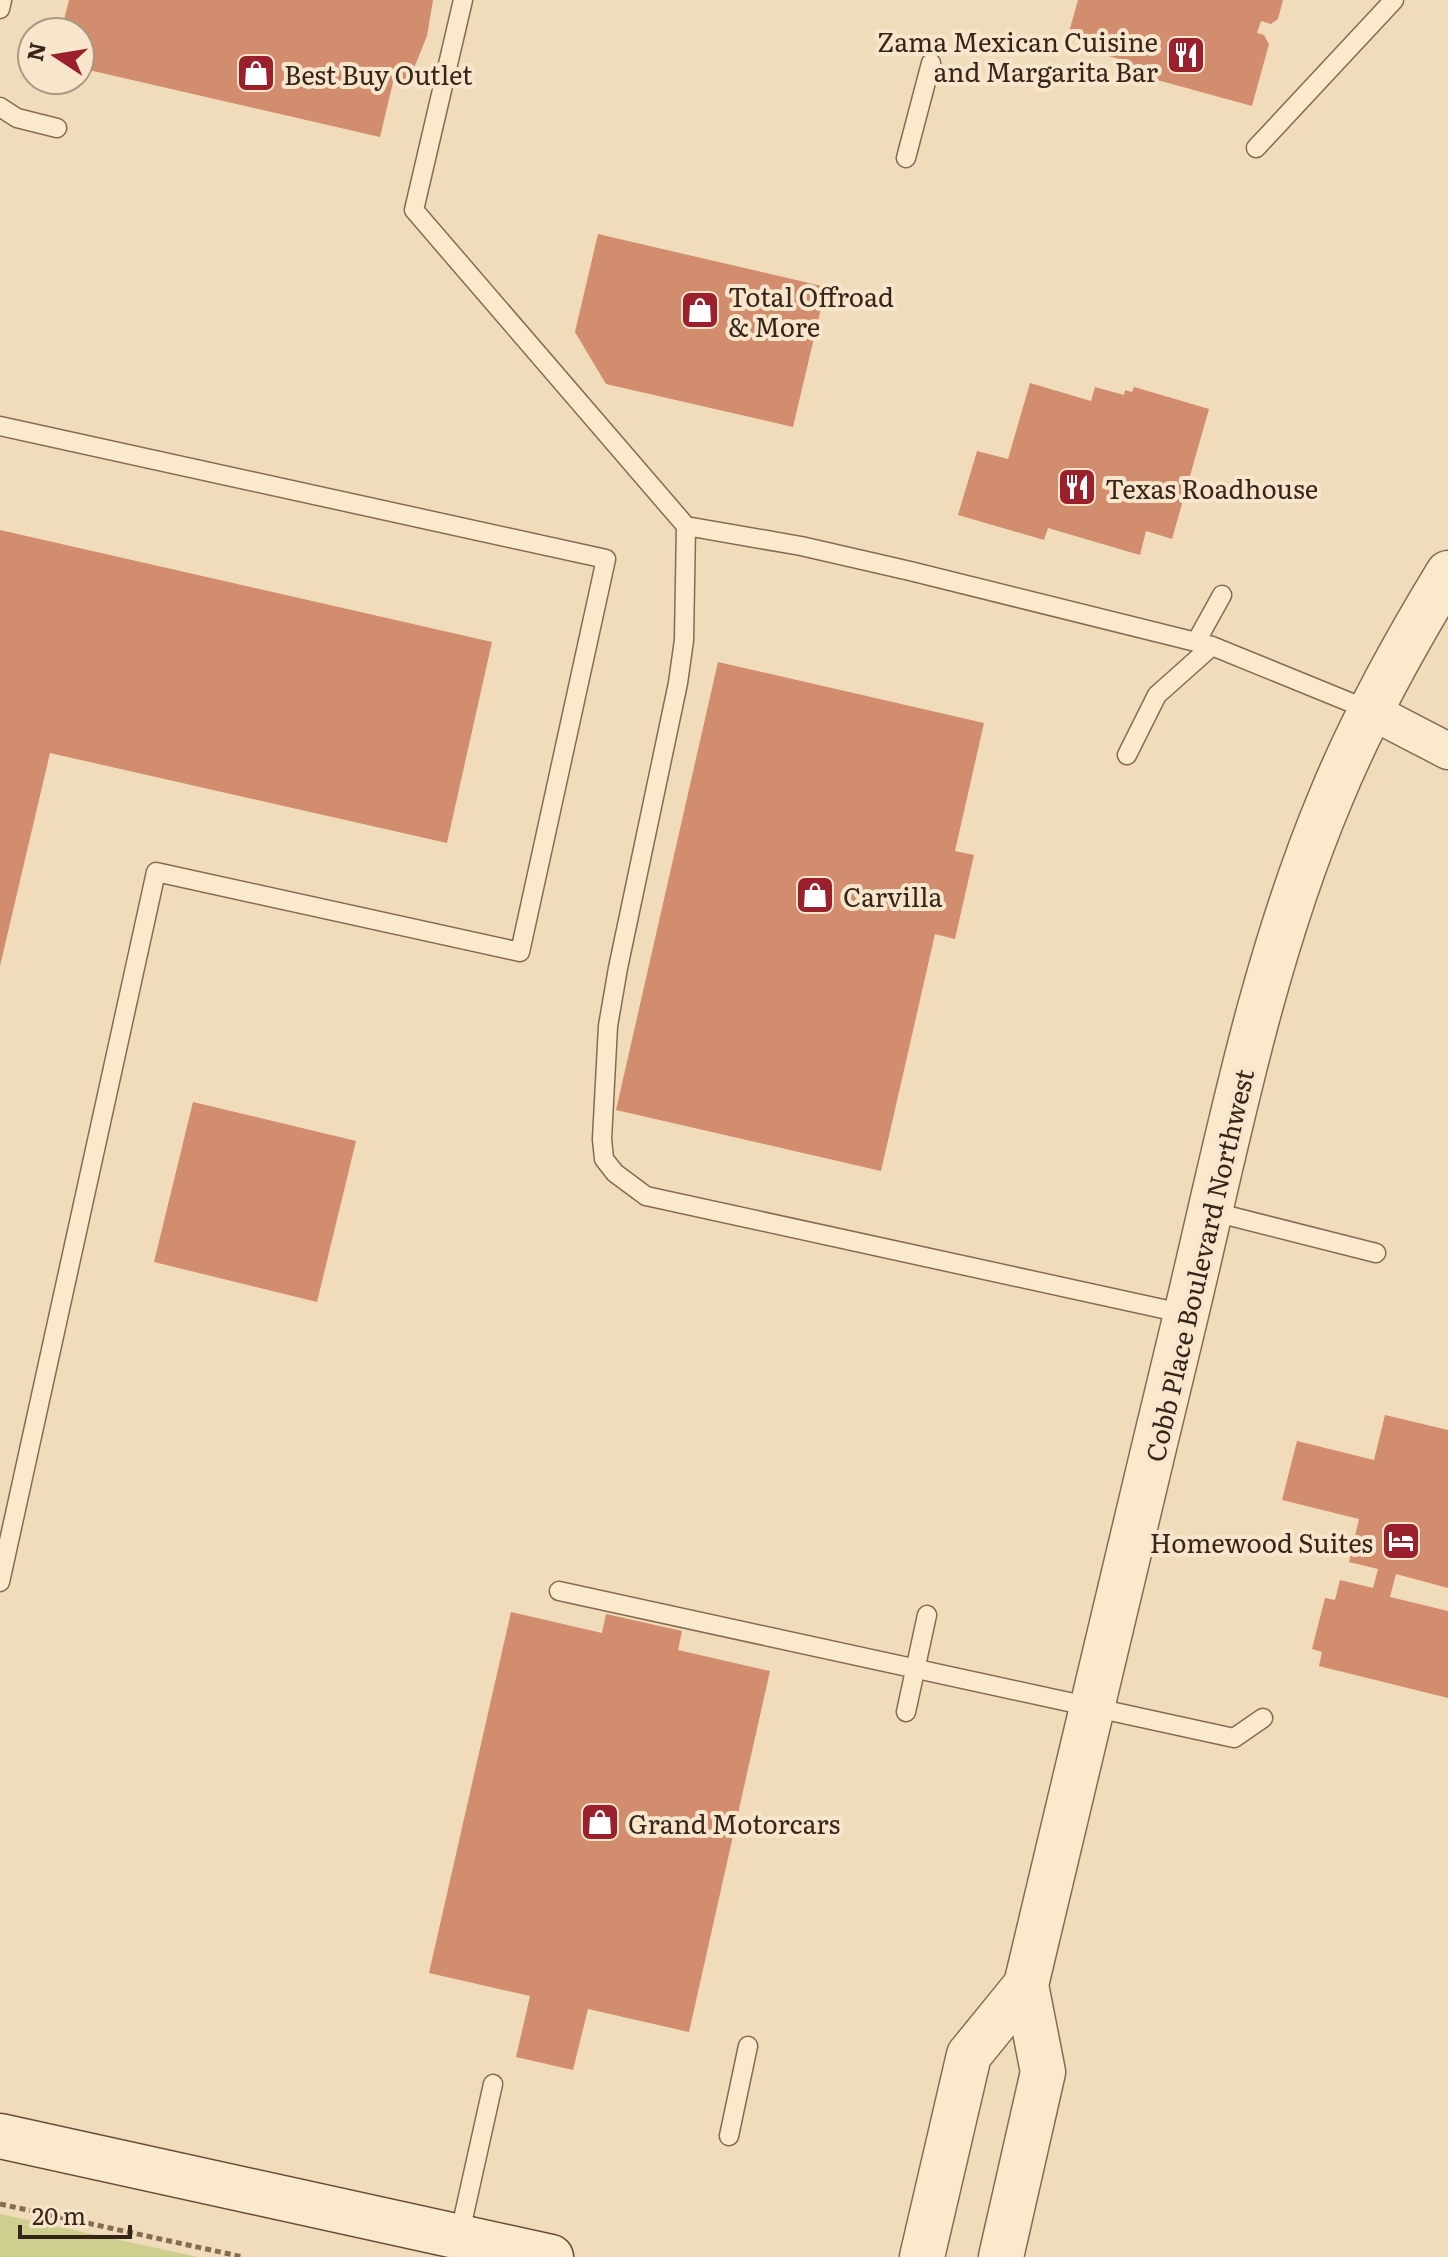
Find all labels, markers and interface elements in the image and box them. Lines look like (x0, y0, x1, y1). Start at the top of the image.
north arrow (16, 16, 96, 96)
place label: Zama Mexican Cuisine and Margarita Bar (877, 21, 1159, 90)
restaurant icon: Zama Mexican Cuisine and Margarita Bar (1165, 34, 1207, 76)
text: N (17, 39, 53, 64)
shop icon: Best Buy Outlet (235, 52, 277, 94)
place label: Best Buy Outlet (284, 54, 473, 93)
place label: Total Offroad & More (728, 276, 894, 345)
shop icon: Total Offroad & More (679, 289, 721, 331)
restaurant icon: Texas Roadhouse (1056, 466, 1098, 508)
place label: Texas Roadhouse (1105, 468, 1318, 507)
shop icon: Carvilla (794, 874, 836, 916)
place label: Carvilla (843, 876, 942, 915)
street label: Cobb Place Boulevard Northwest (1134, 1064, 1262, 1465)
hotel icon: Homewood Suites (1380, 1520, 1422, 1562)
place label: Homewood Suites (1150, 1522, 1373, 1561)
shop icon: Grand Motorcars (579, 1801, 621, 1843)
place label: Grand Motorcars (628, 1803, 840, 1842)
scale bar (20, 2189, 130, 2239)
text: 20 m (32, 2197, 86, 2232)

